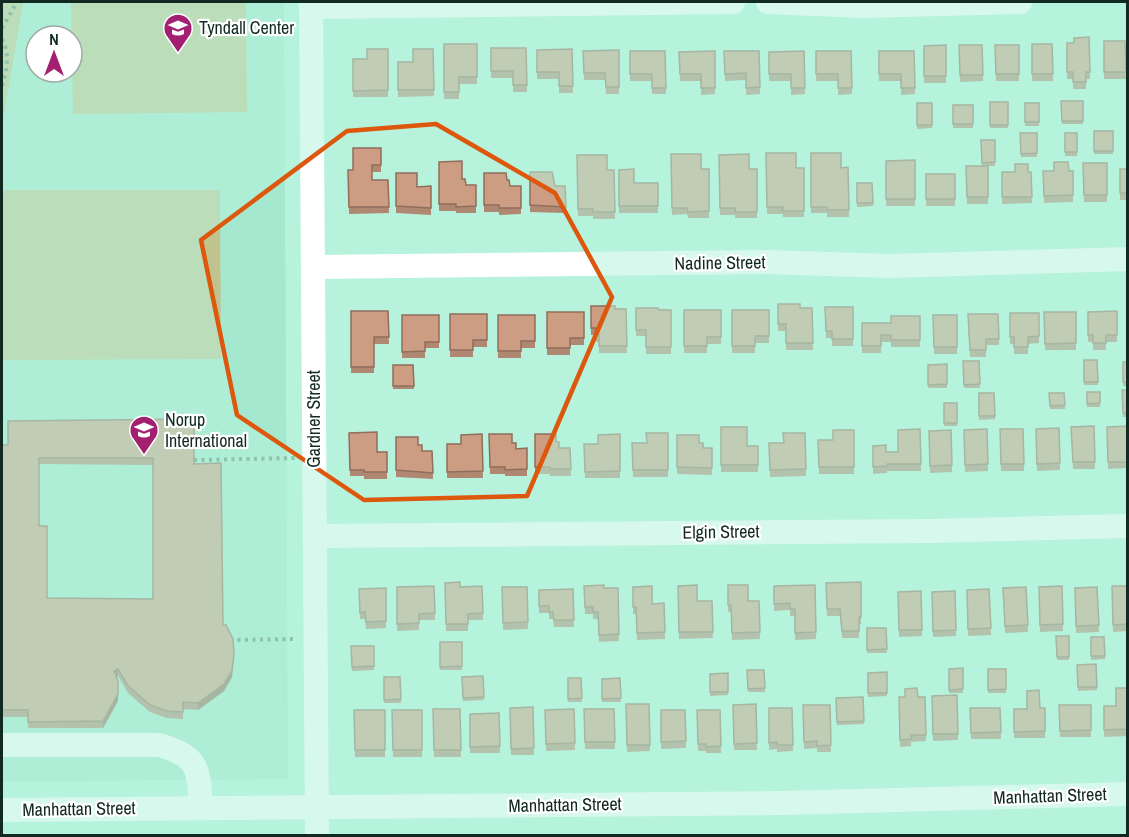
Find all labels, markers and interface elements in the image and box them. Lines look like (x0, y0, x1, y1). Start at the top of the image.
school or university icon: Tyndall Center (162, 12, 194, 54)
place label: Tyndall Center (199, 15, 294, 40)
north arrow (24, 24, 84, 84)
text: N (49, 28, 59, 50)
street label: Nadine Street (674, 249, 766, 276)
street label: Gardner Street (301, 370, 326, 468)
place label: Norup International (165, 407, 247, 453)
school or university icon: Norup International (128, 414, 160, 456)
street label: Elgin Street (682, 518, 760, 545)
street label: Manhattan Street (993, 781, 1107, 810)
street label: Manhattan Street (508, 791, 622, 818)
street label: Manhattan Street (22, 795, 136, 822)

